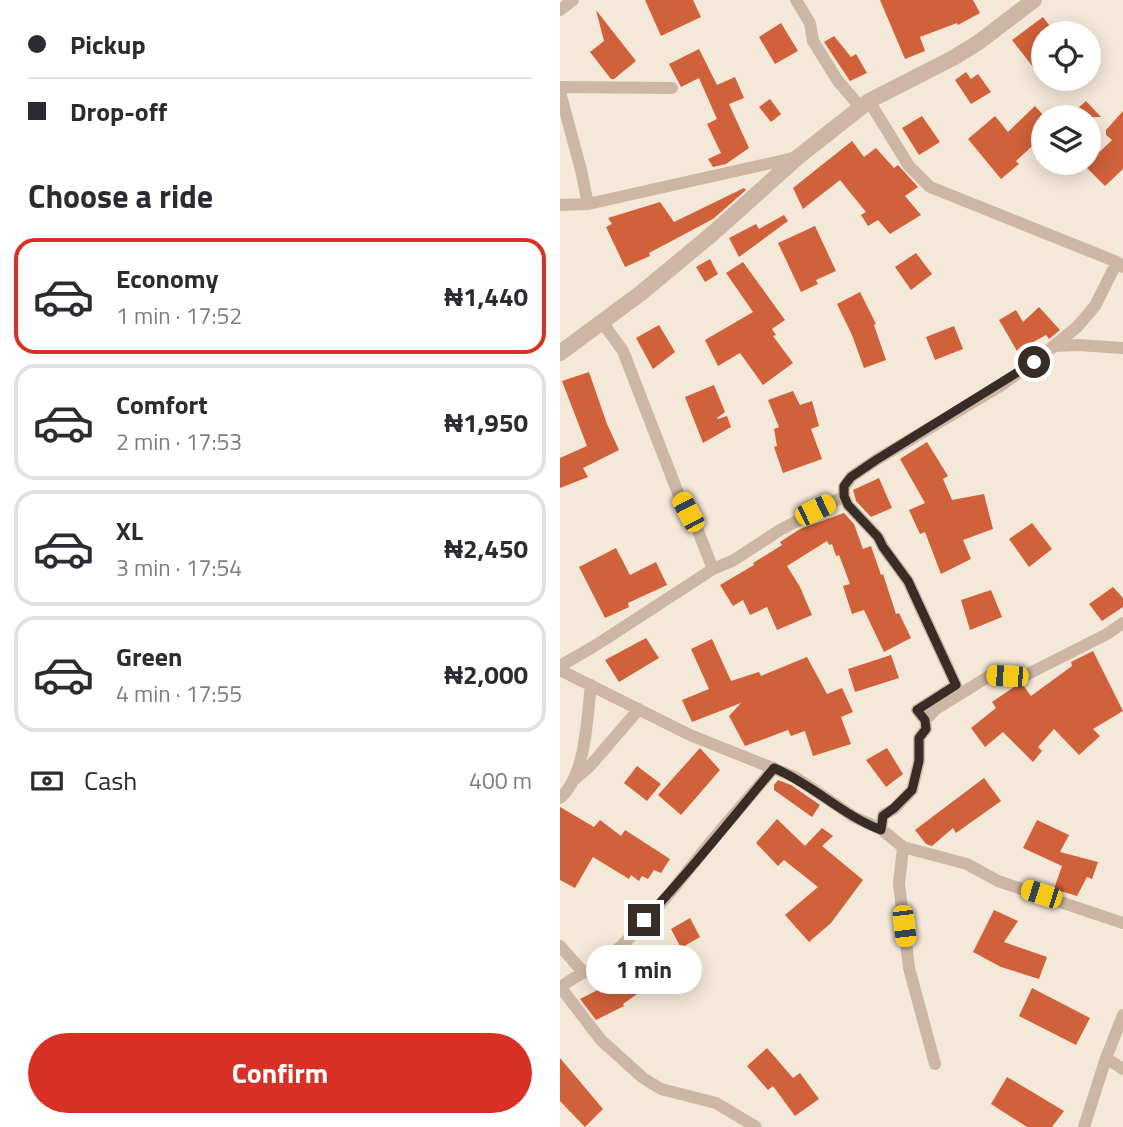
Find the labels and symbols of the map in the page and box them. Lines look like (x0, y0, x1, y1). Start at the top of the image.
route start (1018, 346, 1050, 378)
car (669, 489, 708, 535)
car (792, 491, 839, 529)
car (986, 664, 1029, 688)
car (1018, 878, 1065, 910)
route end (628, 904, 660, 936)
car (892, 904, 917, 948)
callout: 1 min (586, 944, 702, 993)

